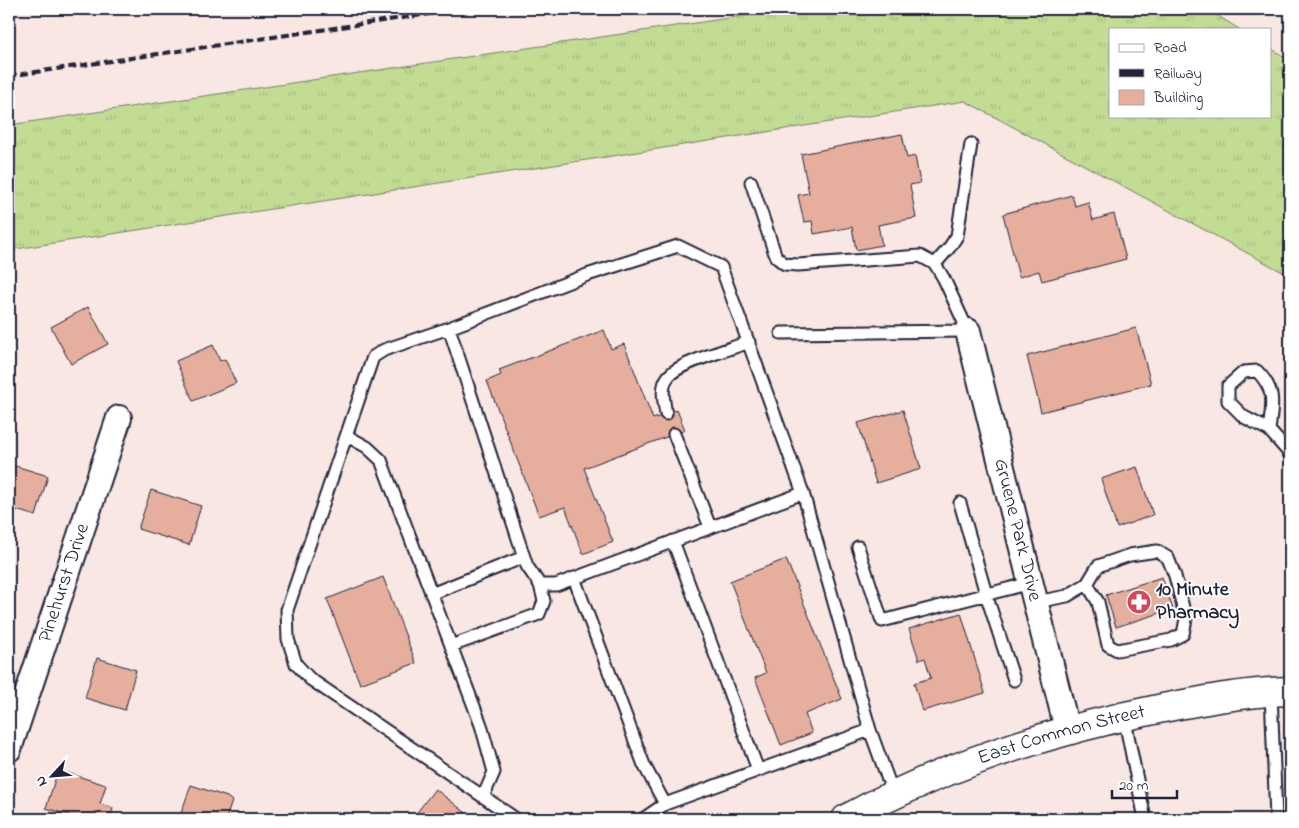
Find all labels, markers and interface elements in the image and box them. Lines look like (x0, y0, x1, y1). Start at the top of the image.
legend (1109, 28, 1272, 118)
text: Road (1154, 37, 1187, 59)
text: Railway (1154, 63, 1202, 86)
text: Building (1153, 87, 1203, 110)
street label: Gruene Park Drive (986, 456, 1049, 604)
street label: Pinehurst Drive (31, 520, 97, 646)
place label: 10 Minute Pharmacy (1156, 576, 1239, 629)
pharmacy icon: 10 Minute Pharmacy (1126, 589, 1152, 615)
street label: East Common Street (974, 698, 1148, 773)
north arrow (28, 750, 78, 800)
scale bar (1112, 768, 1176, 800)
text: N (30, 772, 53, 790)
text: 20 m (1119, 775, 1149, 797)

